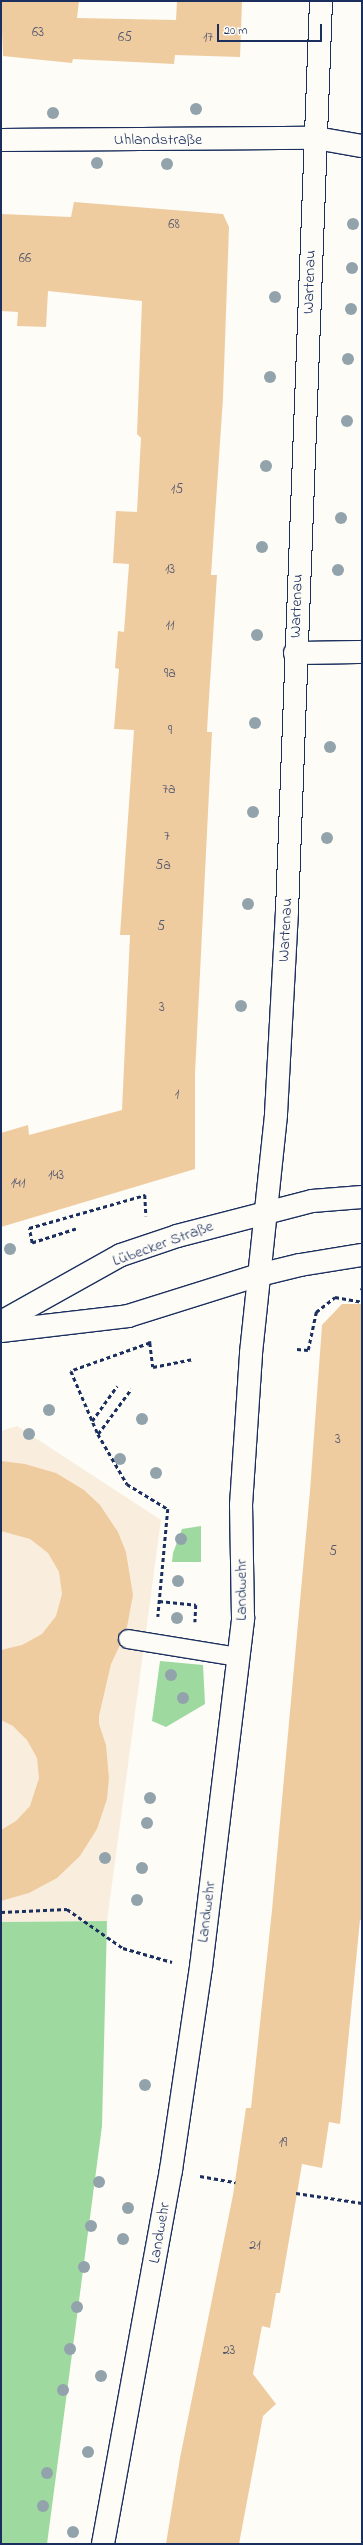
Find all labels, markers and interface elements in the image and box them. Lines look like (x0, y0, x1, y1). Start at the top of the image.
scale bar (219, 16, 324, 42)
text: 20 m (224, 22, 247, 40)
house number: 63 (32, 25, 44, 41)
house number: 65 (118, 30, 132, 46)
house number: 17 (203, 30, 213, 46)
street label: Uhlandstraße (114, 130, 202, 150)
house number: 68 (168, 217, 180, 233)
street label: Wartenau (299, 250, 321, 314)
house number: 66 (19, 251, 31, 267)
house number: 15 (171, 482, 183, 498)
house number: 13 (165, 562, 175, 578)
street label: Wartenau (286, 574, 308, 638)
house number: 11 (166, 618, 174, 634)
house number: 9a (164, 666, 176, 682)
house number: 9 (168, 723, 172, 739)
house number: 7a (162, 782, 176, 798)
house number: 7 (164, 829, 170, 845)
house number: 5a (155, 858, 171, 874)
street label: Wartenau (275, 897, 297, 963)
house number: 5 (157, 919, 165, 935)
house number: 3 (159, 1000, 165, 1016)
house number: 1 (175, 1087, 179, 1103)
house number: 143 (48, 1168, 64, 1184)
house number: 141 (11, 1176, 25, 1192)
street label: Lübecker Straße (110, 1217, 216, 1271)
house number: 3 (335, 1432, 341, 1448)
house number: 5 (329, 1544, 337, 1560)
street label: Landwehr (232, 1559, 252, 1621)
street label: Landwehr (194, 1880, 220, 1944)
house number: 19 (279, 2135, 287, 2151)
street label: Landwehr (145, 2201, 175, 2265)
house number: 21 (249, 2238, 261, 2254)
house number: 23 (223, 2343, 235, 2359)

